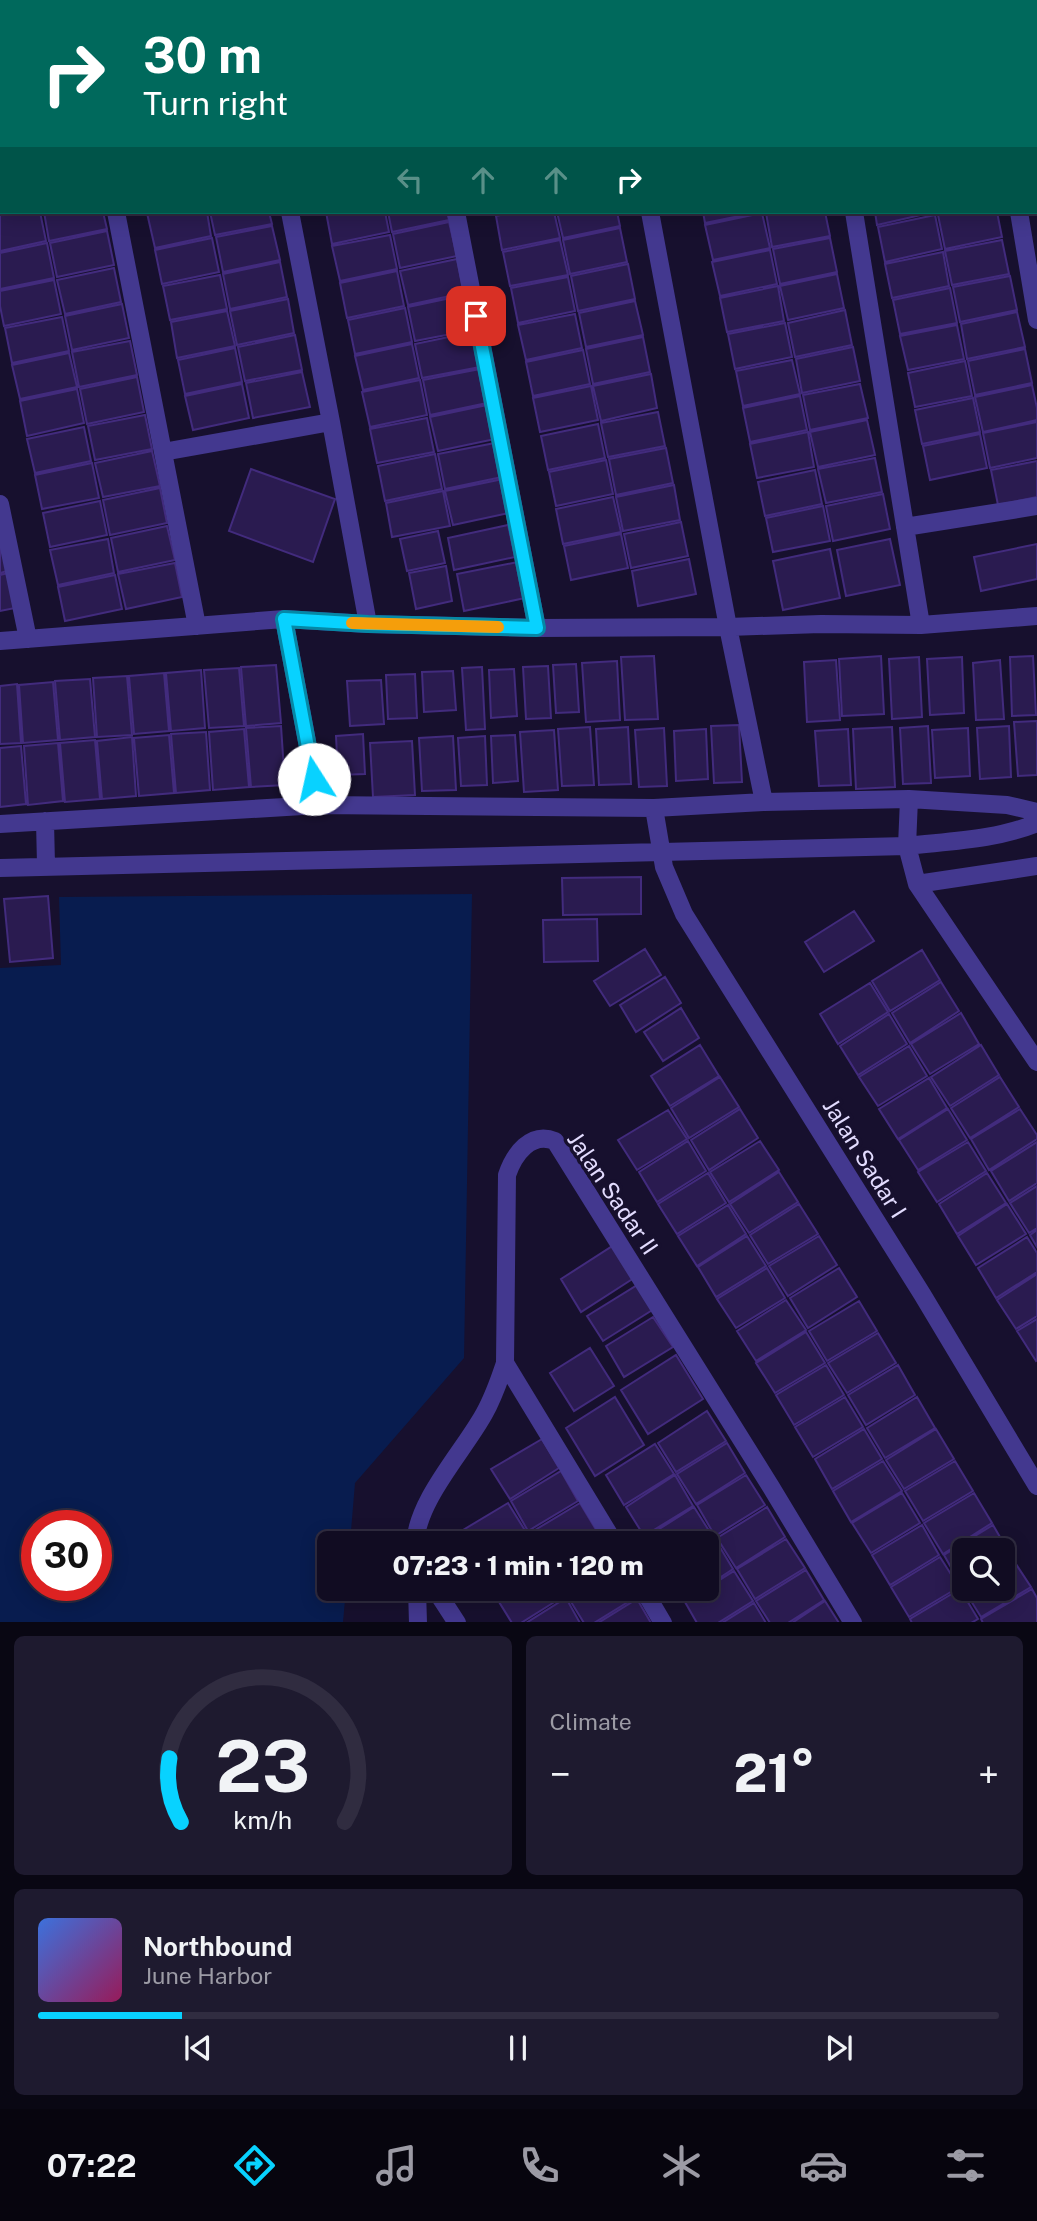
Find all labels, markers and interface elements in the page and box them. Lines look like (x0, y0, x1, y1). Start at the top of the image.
text: 30 m (143, 26, 262, 84)
icon: right (28, 28, 119, 119)
text: Turn right (143, 85, 288, 122)
icon: left (391, 161, 429, 199)
icon: ahead (464, 161, 502, 199)
icon: ahead (537, 161, 575, 199)
icon: right (610, 161, 648, 199)
pin (446, 286, 506, 346)
icon: arrive (457, 297, 495, 335)
position arrow (277, 742, 351, 816)
street label: Jalan Sadar I (818, 1093, 912, 1223)
street label: Jalan Sadar II (562, 1127, 664, 1259)
speed limit sign: 30 (21, 1510, 112, 1601)
map controls (952, 1538, 1015, 1601)
button: search (952, 1538, 1015, 1601)
text: 07:23 · 1 min · 120 m (392, 1550, 644, 1581)
text: Climate (550, 1708, 632, 1735)
text: 23 (215, 1723, 310, 1808)
text: 21° (733, 1743, 815, 1804)
text: − (550, 1752, 571, 1797)
text: + (978, 1752, 999, 1797)
text: km/h (233, 1804, 292, 1834)
text: Northbound (143, 1931, 292, 1962)
text: June Harbor (143, 1962, 272, 1989)
icon: previous (179, 2029, 217, 2067)
icon: pause (499, 2029, 537, 2067)
icon: next (820, 2029, 858, 2067)
icon: directions (230, 2141, 279, 2190)
icon: music (372, 2141, 421, 2190)
icon: phone (515, 2141, 564, 2190)
icon: climate (657, 2141, 706, 2190)
icon: car (799, 2141, 848, 2190)
icon: filters (941, 2141, 990, 2190)
text: 07:22 (47, 2147, 137, 2184)

